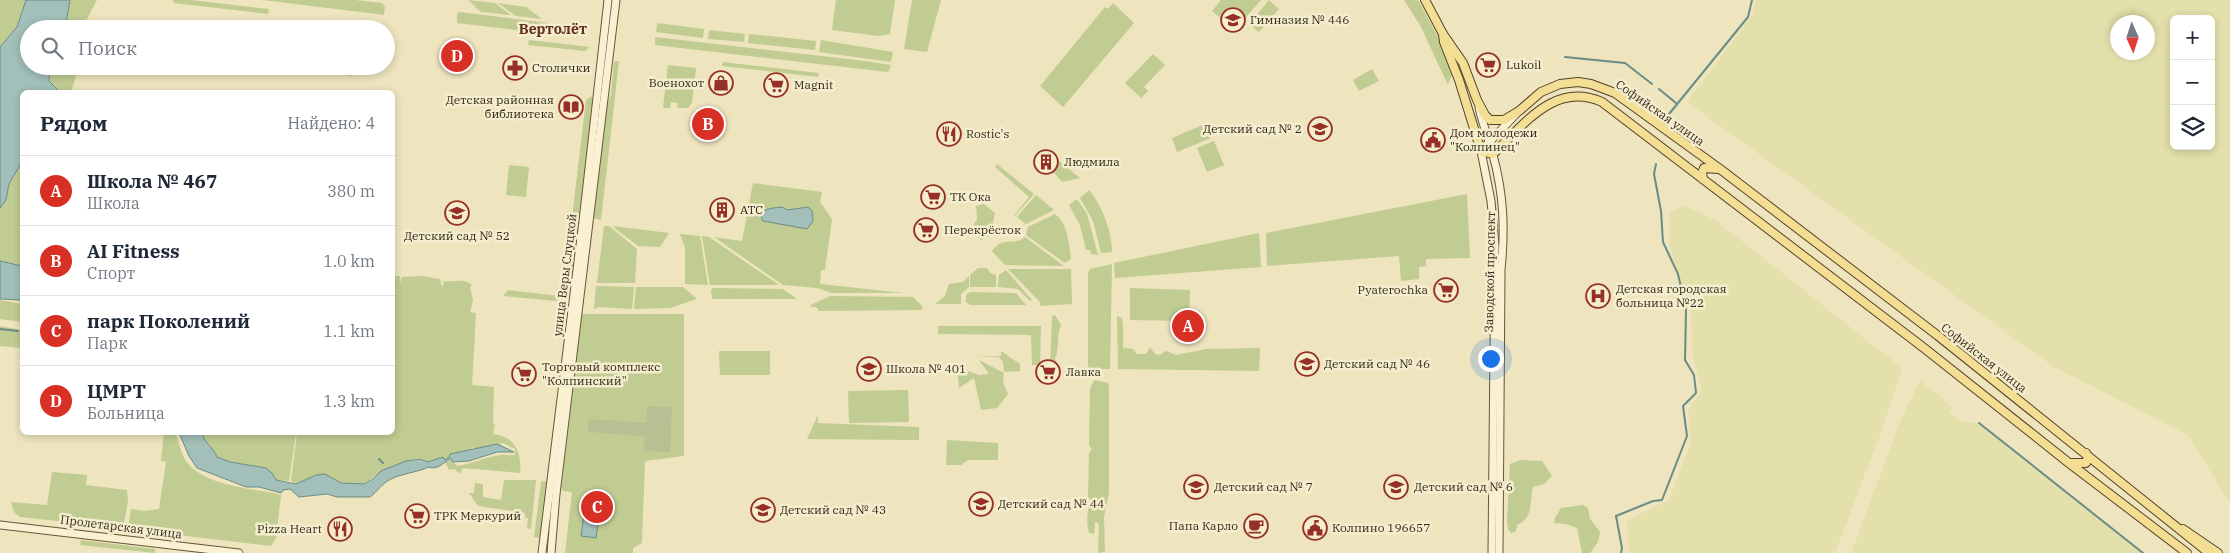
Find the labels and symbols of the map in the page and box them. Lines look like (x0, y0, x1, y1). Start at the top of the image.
school or university icon: Гимназия № 446 (1220, 7, 1246, 33)
place label: Гимназия № 446 (1250, 12, 1349, 27)
north arrow (2110, 15, 2155, 60)
district label: Вертолёт (519, 20, 587, 38)
pin: D (441, 37, 473, 75)
supermarket icon: Lukoil (1475, 52, 1501, 78)
pharmacy icon: Столички (502, 55, 528, 81)
place label: Lukoil (1506, 57, 1542, 72)
place label: Столички (532, 60, 590, 75)
shop icon: Военохот (708, 70, 734, 96)
supermarket icon: Magnit (763, 72, 789, 98)
place label: Военохот (649, 75, 704, 90)
street label: Софийская улица (1613, 76, 1708, 149)
place label: Magnit (794, 77, 833, 92)
place label: Детская районная библиотека (446, 92, 554, 121)
library icon: Детская районная библиотека (558, 94, 584, 120)
pin: B (692, 105, 724, 143)
school or university icon: Детский сад № 2 (1307, 116, 1333, 142)
restaurant icon: Rostic's (936, 121, 962, 147)
place label: Детский сад № 2 (1203, 121, 1302, 136)
place label: Дом молодежи "Колпинец" (1450, 125, 1537, 154)
place label: Rostic's (966, 126, 1009, 141)
public building icon: Дом молодежи "Колпинец" (1420, 127, 1446, 153)
building icon: Людмила (1033, 149, 1059, 175)
place label: Людмила (1064, 154, 1120, 169)
supermarket icon: ТК Ока (920, 184, 946, 210)
place label: ТК Ока (950, 189, 991, 204)
building icon: АТС (709, 197, 735, 223)
school or university icon: Детский сад № 52 (444, 200, 470, 226)
place label: АТС (740, 202, 763, 217)
street label: Заводской проспект (1481, 211, 1498, 333)
street label: улица Веры Слуцкой (550, 213, 579, 337)
supermarket icon: Перекрёсток (913, 217, 939, 243)
place label: Перекрёсток (944, 222, 1021, 237)
place label: Детский сад № 52 (404, 228, 510, 243)
supermarket icon: Pyaterochka (1433, 277, 1459, 303)
place label: Детская городская больница №22 (1616, 281, 1727, 310)
place label: Pyaterochka (1358, 282, 1428, 297)
hospital icon: Детская городская больница №22 (1585, 283, 1611, 309)
pin: A (1172, 307, 1204, 345)
street label: Софийская улица (1938, 319, 2030, 396)
your location (1478, 346, 1504, 372)
school or university icon: Детский сад № 46 (1294, 351, 1320, 377)
school or university icon: Школа № 401 (856, 356, 882, 382)
place label: Детский сад № 46 (1324, 356, 1430, 371)
place label: Торговый комплекс "Колпинский" (542, 359, 660, 388)
supermarket icon: Лавка (1035, 359, 1061, 385)
supermarket icon: Торговый комплекс "Колпинский" (511, 361, 537, 387)
place label: Школа № 401 (886, 361, 966, 376)
place label: Лавка (1066, 364, 1101, 379)
school or university icon: Детский сад № 7 (1183, 474, 1209, 500)
school or university icon: Детский сад № 6 (1383, 474, 1409, 500)
place label: Детский сад № 7 (1214, 479, 1313, 494)
place label: Детский сад № 6 (1414, 479, 1513, 494)
pin: C (581, 488, 613, 526)
school or university icon: Детский сад № 44 (968, 491, 994, 517)
place label: Детский сад № 44 (998, 496, 1104, 511)
school or university icon: Детский сад № 43 (750, 497, 776, 523)
place label: Детский сад № 43 (780, 502, 886, 517)
supermarket icon: ТРК Меркурий (404, 503, 430, 529)
place label: ТРК Меркурий (434, 508, 521, 523)
street label: Пролетарская улица (59, 512, 183, 541)
cafe icon: Папа Карло (1243, 513, 1269, 539)
public building icon: Колпино 196657 (1302, 515, 1328, 541)
restaurant icon: Pizza Heart (327, 516, 353, 542)
place label: Папа Карло (1169, 518, 1238, 533)
place label: Колпино 196657 (1332, 520, 1430, 535)
place label: Pizza Heart (257, 521, 322, 536)

